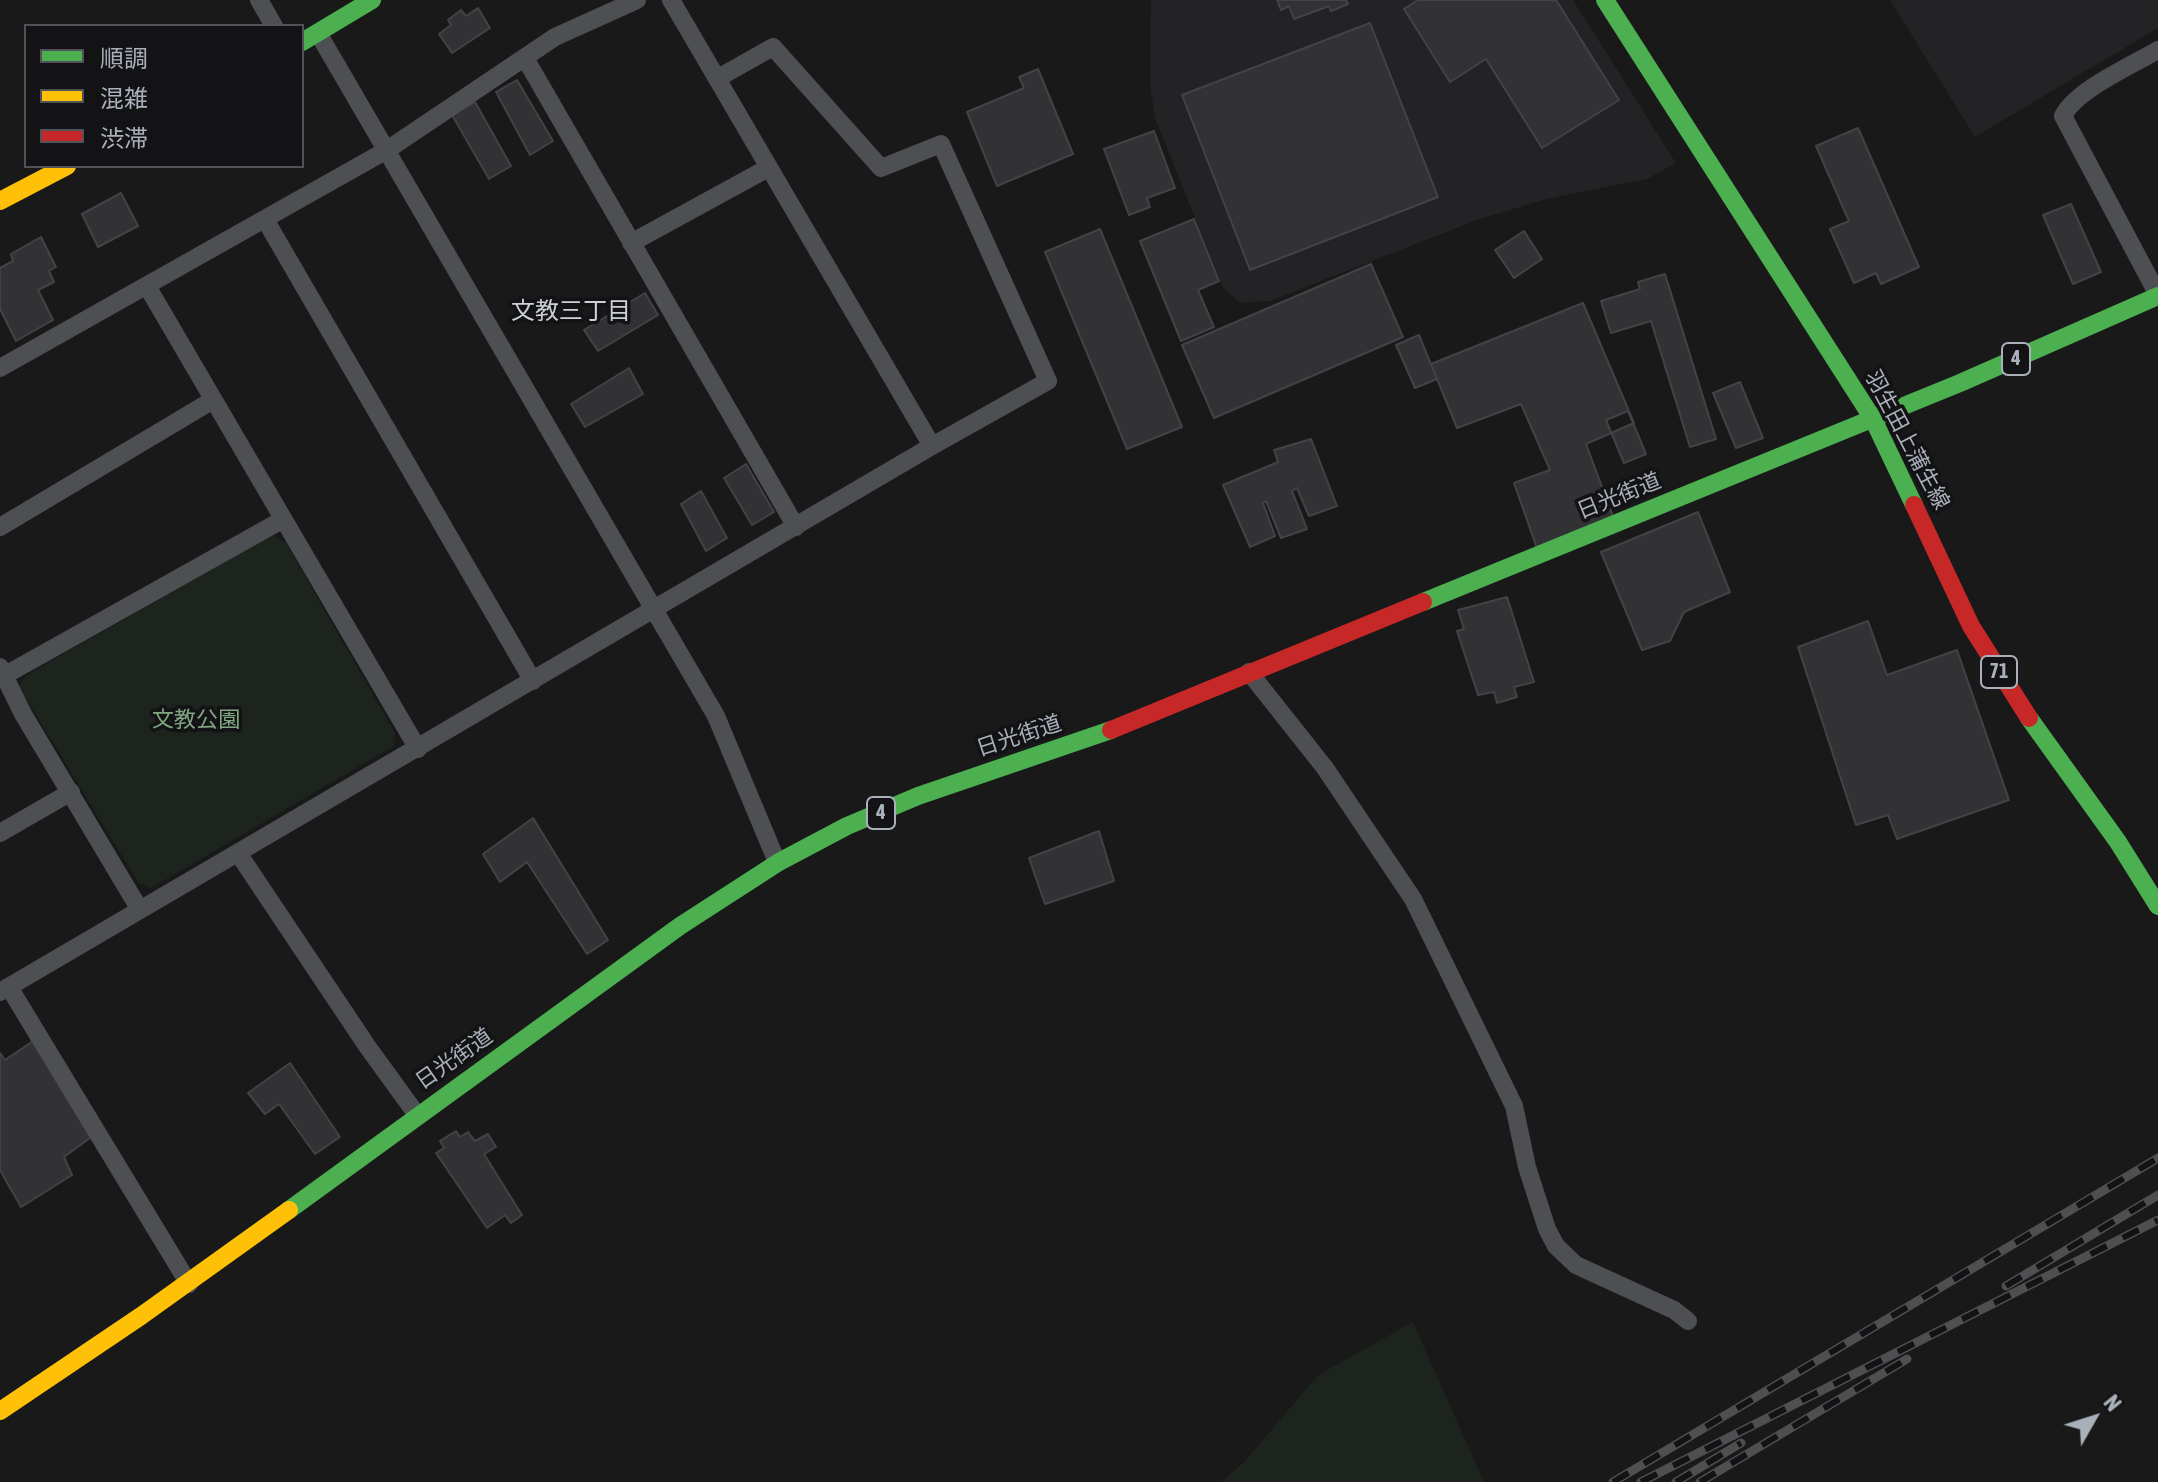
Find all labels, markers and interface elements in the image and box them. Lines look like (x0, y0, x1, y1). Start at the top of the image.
legend (24, 24, 304, 168)
text: 順調 (100, 45, 148, 72)
text: 混雑 (100, 85, 148, 112)
text: 渋滞 (100, 125, 148, 152)
district label: 文教三丁目 (511, 297, 631, 325)
road number: 4 (2002, 343, 2030, 375)
street label: 羽生田上蒲生線 (1859, 366, 1955, 514)
street label: 日光街道 (1573, 467, 1665, 525)
road number: 71 (1981, 656, 2017, 688)
park label: 文教公園 (152, 707, 240, 733)
street label: 日光街道 (973, 710, 1065, 762)
road number: 4 (867, 797, 895, 829)
street label: 日光街道 (410, 1023, 498, 1095)
north arrow (2054, 1378, 2134, 1458)
text: N (2098, 1390, 2127, 1416)

